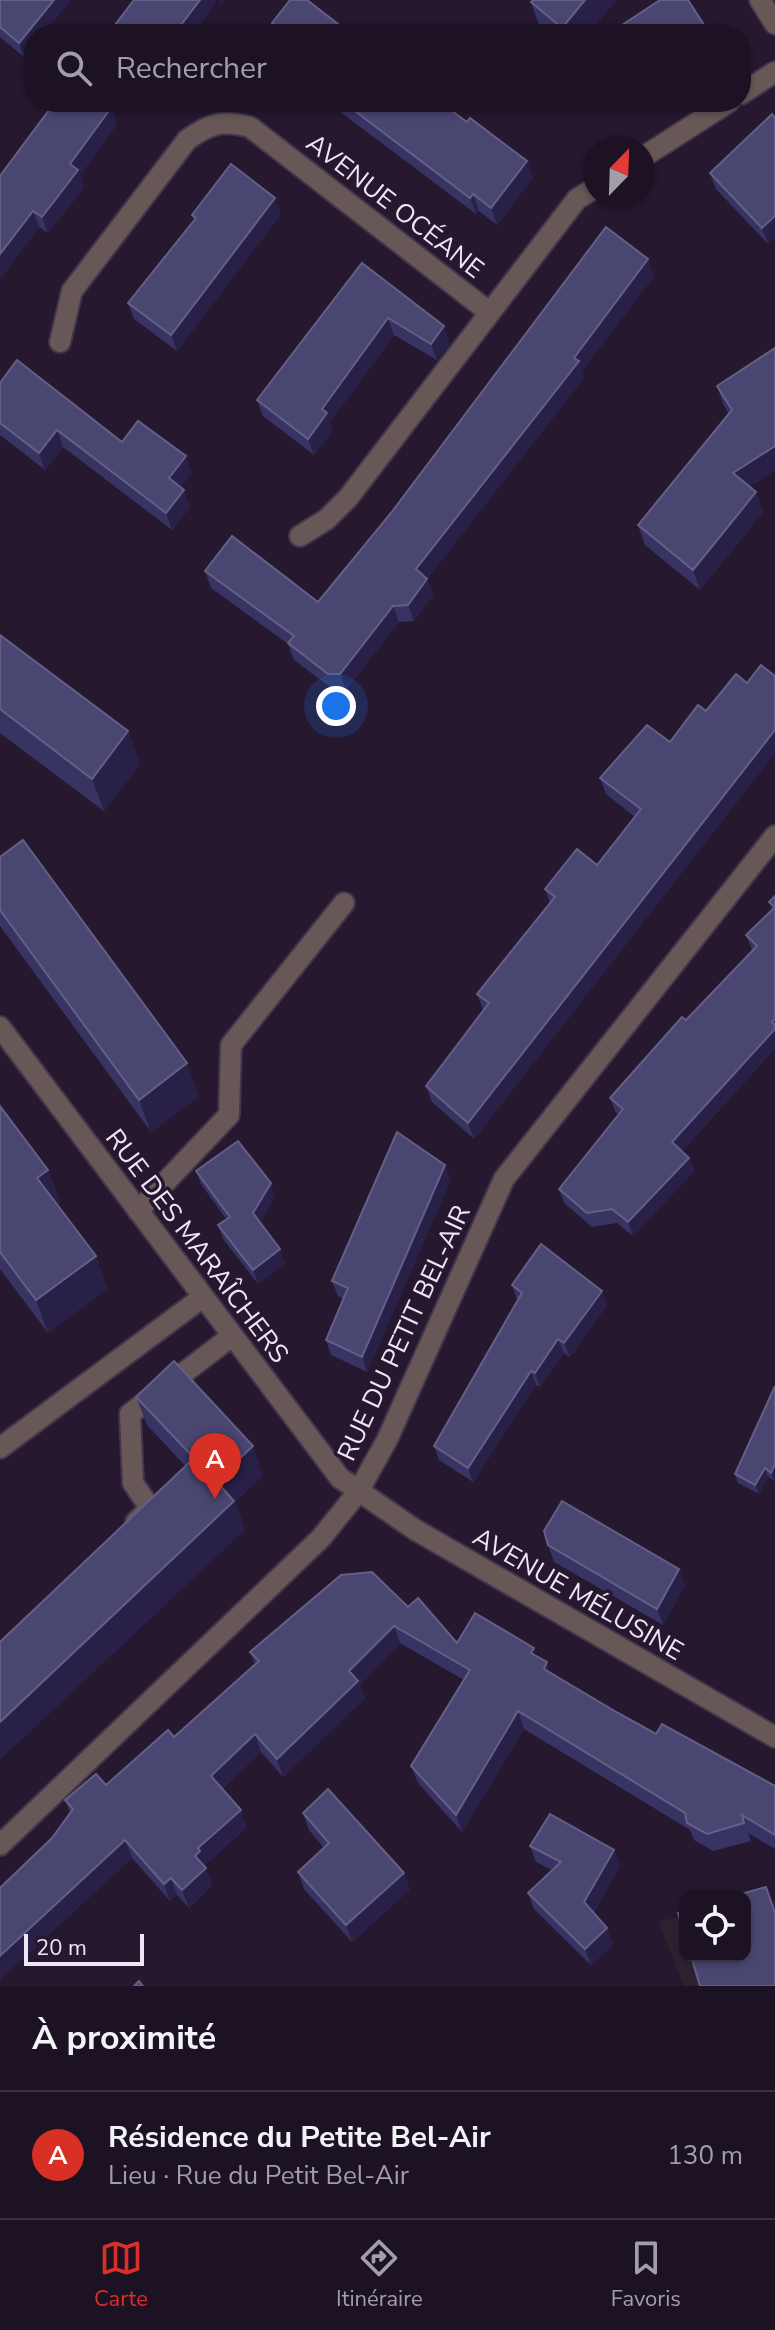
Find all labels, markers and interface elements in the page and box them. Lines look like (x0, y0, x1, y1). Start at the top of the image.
search box (24, 24, 751, 112)
icon: search (52, 46, 96, 90)
text: Rechercher (116, 48, 267, 89)
street label: AVENUE OCÉANE (299, 126, 491, 286)
north arrow (583, 136, 655, 208)
your location (316, 686, 356, 726)
street label: RUE DES MARAÎCHERS (97, 1122, 297, 1370)
street label: RUE DU PETIT BEL-AIR (329, 1199, 479, 1467)
pin: A (189, 1433, 241, 1499)
street label: AVENUE MÉLUSINE (466, 1519, 690, 1669)
map controls (679, 1890, 751, 1962)
button: locate (679, 1890, 751, 1962)
scale bar (24, 1930, 144, 1966)
text: 20 m (36, 1933, 87, 1963)
text: À proximité (32, 2015, 216, 2061)
text: Résidence du Petite Bel-Air (108, 2117, 491, 2158)
text: A (48, 2138, 68, 2173)
text: 130 m (667, 2138, 743, 2173)
text: Lieu · Rue du Petit Bel-Air (108, 2158, 409, 2193)
tab: Carte (94, 2236, 148, 2314)
tab: Itinéraire (336, 2236, 423, 2314)
tab: Favoris (611, 2236, 681, 2314)

